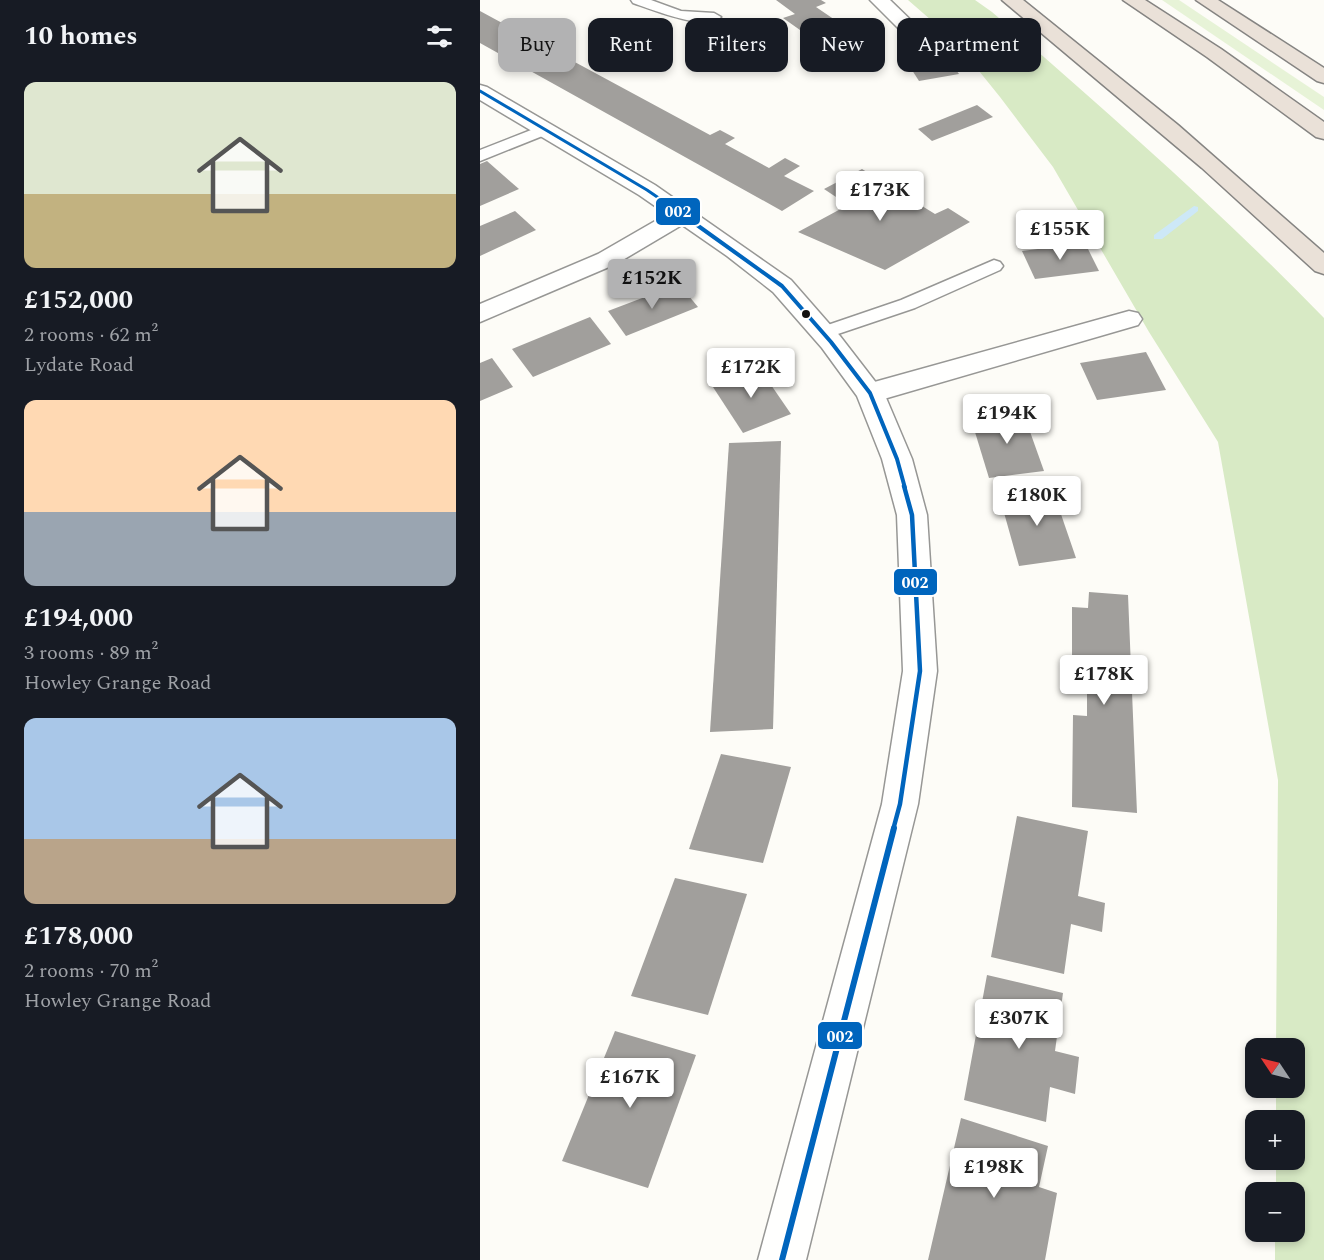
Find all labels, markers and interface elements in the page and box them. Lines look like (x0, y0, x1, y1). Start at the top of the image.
text: 10 homes (24, 16, 138, 56)
chip: Buy (498, 18, 576, 72)
chip: Rent (588, 18, 673, 72)
chip: Filters (685, 18, 788, 72)
chip: New (800, 18, 885, 72)
chip: Apartment (897, 18, 1041, 72)
icon: filters (423, 20, 456, 53)
icon: home (186, 121, 294, 229)
pin: £173K (838, 171, 922, 222)
text: £173K (850, 175, 910, 205)
line badge: 002 (655, 197, 701, 226)
text: 002 (665, 200, 691, 224)
pin: £155K (1018, 210, 1102, 261)
text: £155K (1030, 214, 1090, 244)
pin: £152K (610, 259, 694, 310)
text: £152K (622, 263, 682, 293)
text: £152,000 (24, 280, 133, 320)
unlabelled marker (800, 308, 812, 320)
text: 2 rooms · 62 m² (24, 320, 158, 350)
pin: £172K (709, 348, 793, 399)
text: Lydate Road (24, 350, 134, 380)
text: £172K (721, 352, 781, 382)
pin: £194K (965, 394, 1049, 445)
text: £194K (977, 398, 1037, 428)
icon: home (186, 439, 294, 547)
pin: £180K (995, 476, 1079, 527)
text: £180K (1007, 480, 1067, 510)
line badge: 002 (893, 568, 938, 596)
text: 002 (902, 571, 928, 595)
text: £194,000 (24, 598, 133, 638)
text: 3 rooms · 89 m² (24, 638, 158, 668)
pin: £178K (1062, 655, 1146, 706)
text: £178K (1074, 659, 1134, 689)
text: Howley Grange Road (24, 668, 212, 698)
icon: home (186, 757, 294, 865)
text: £178,000 (24, 916, 133, 956)
text: 2 rooms · 70 m² (24, 956, 158, 986)
text: Howley Grange Road (24, 986, 212, 1016)
pin: £307K (977, 999, 1061, 1050)
text: £307K (989, 1003, 1049, 1033)
line badge: 002 (817, 1021, 863, 1050)
text: 002 (827, 1025, 853, 1049)
north arrow (1245, 1038, 1305, 1098)
map controls (1245, 1038, 1305, 1242)
pin: £167K (588, 1058, 672, 1109)
text: £167K (600, 1062, 660, 1092)
button: + (1245, 1110, 1305, 1170)
pin: £198K (952, 1148, 1036, 1199)
text: £198K (964, 1152, 1024, 1182)
button: − (1245, 1182, 1305, 1242)

